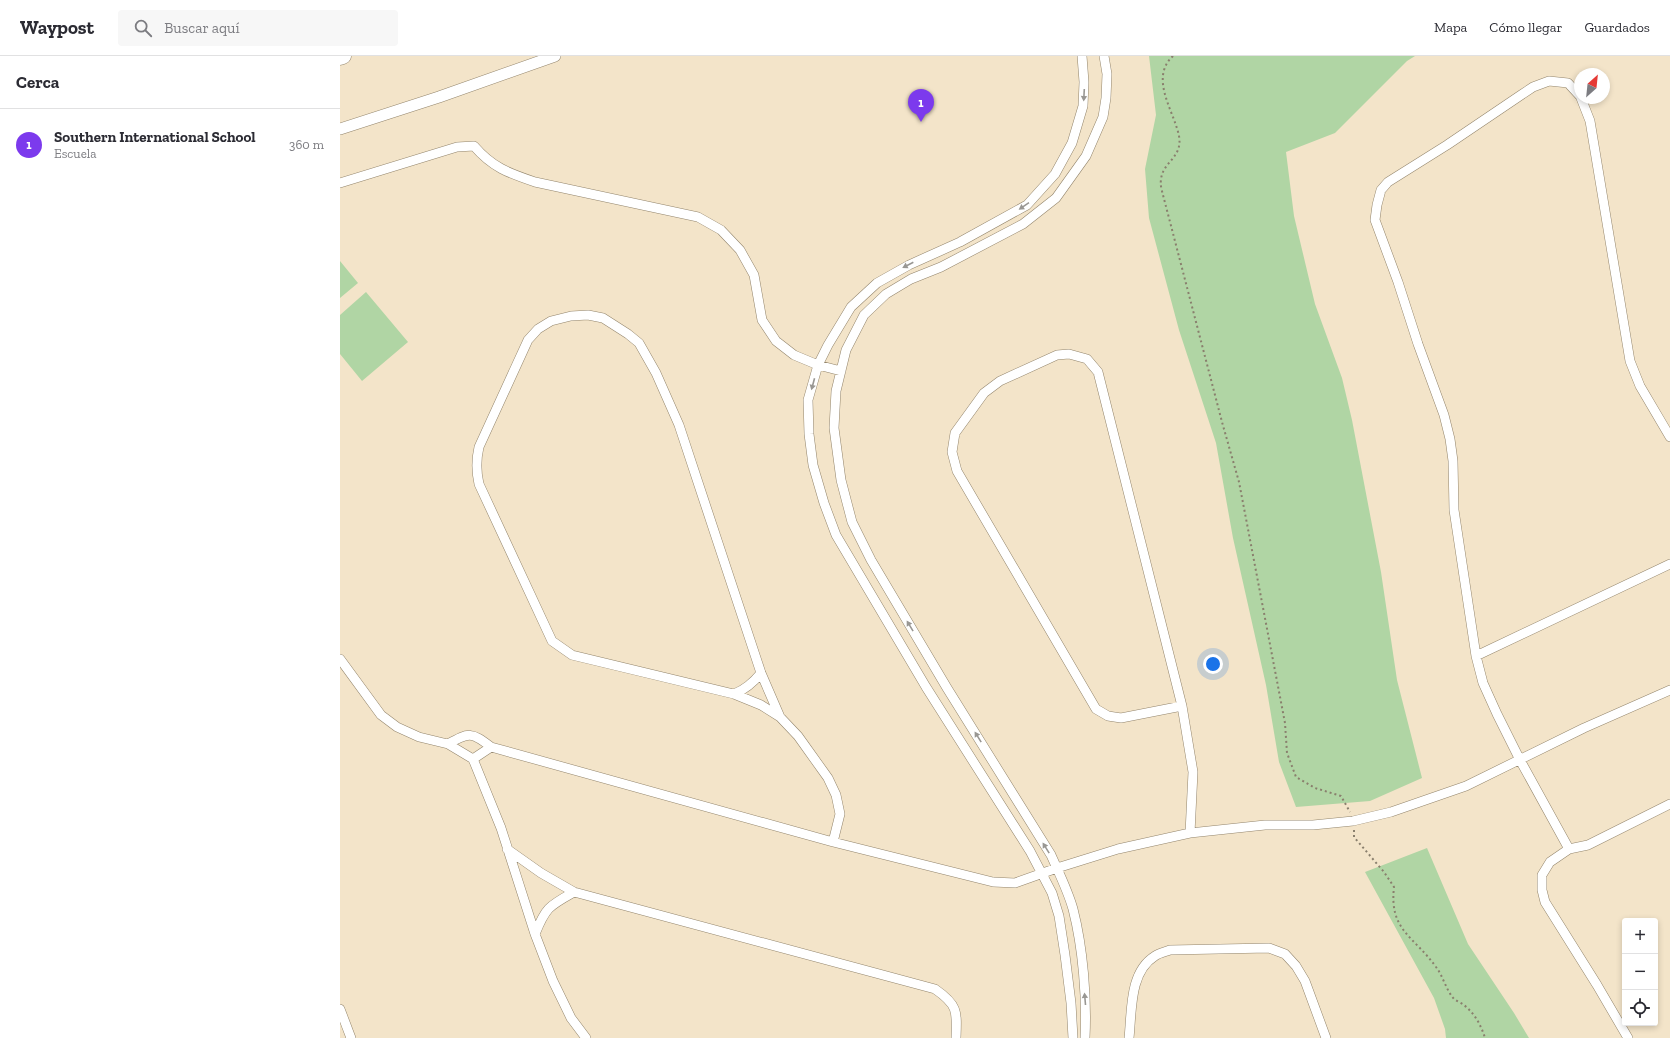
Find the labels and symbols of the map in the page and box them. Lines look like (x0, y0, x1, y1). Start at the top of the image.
north arrow (1574, 68, 1610, 104)
pin: 1 (908, 89, 934, 122)
one-way arrow (1080, 89, 1087, 101)
one-way arrow (1018, 202, 1029, 210)
one-way arrow (903, 262, 914, 269)
one-way arrow (810, 378, 816, 390)
one-way arrow (907, 620, 914, 632)
your location (1203, 654, 1223, 674)
one-way arrow (974, 731, 981, 743)
one-way arrow (1042, 843, 1050, 853)
one-way arrow (1081, 993, 1088, 1005)

